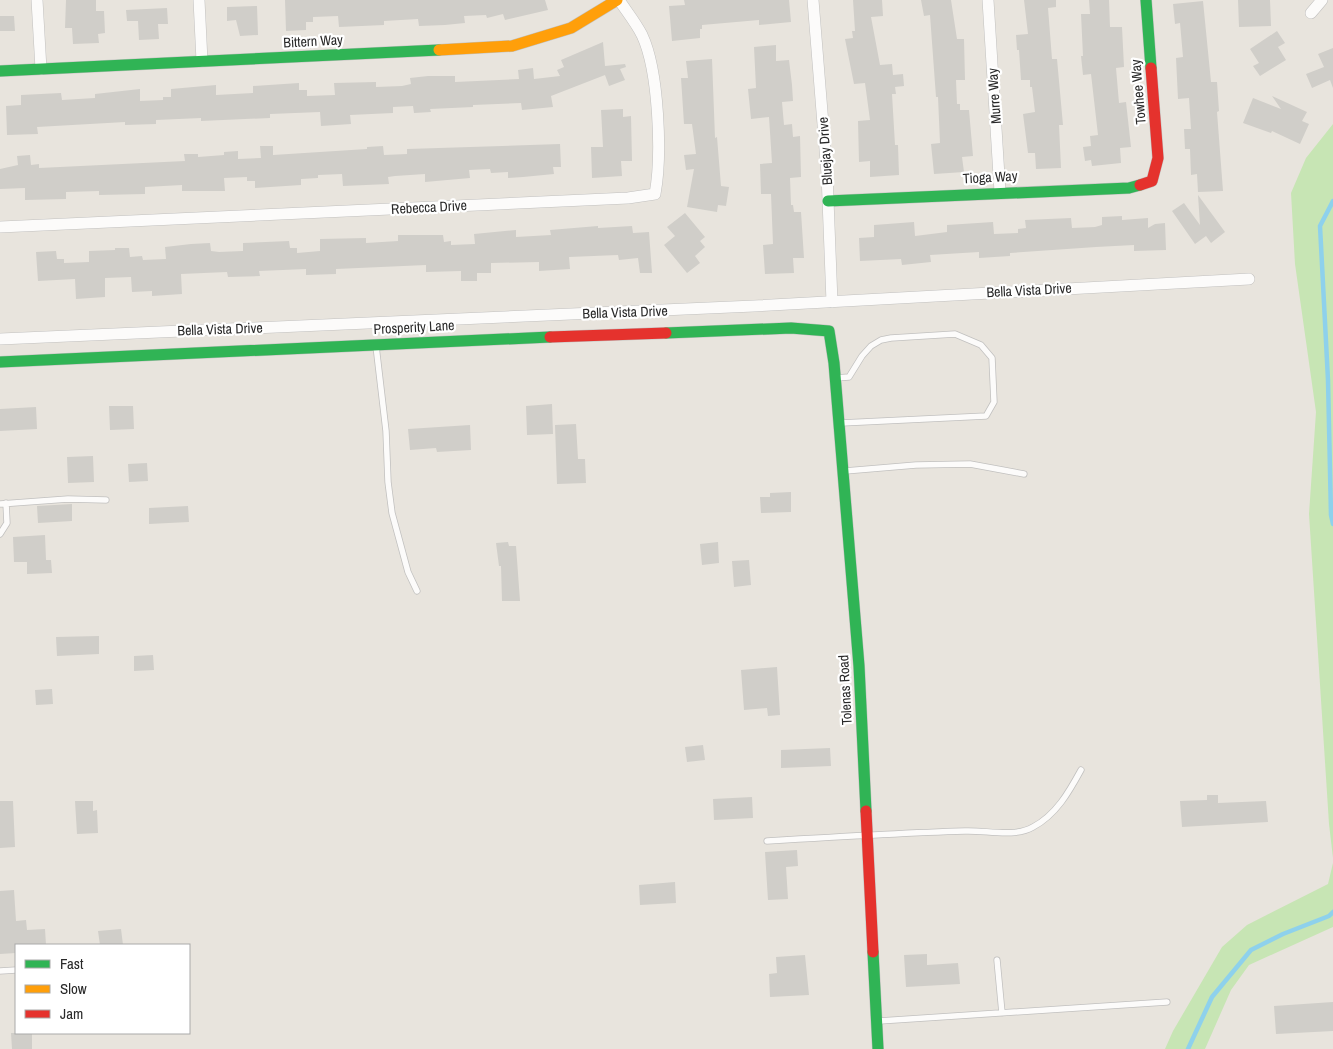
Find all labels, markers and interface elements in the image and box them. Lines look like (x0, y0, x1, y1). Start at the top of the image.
street label: Bittern Way (283, 30, 343, 52)
street label: Towhee Way (1126, 58, 1150, 125)
street label: Murre Way (983, 67, 1005, 124)
street label: Bluejay Drive (814, 116, 836, 186)
street label: Tioga Way (962, 167, 1018, 187)
street label: Rebecca Drive (391, 196, 467, 218)
street label: Bella Vista Drive (986, 279, 1072, 301)
street label: Bella Vista Drive (582, 302, 668, 322)
street label: Prosperity Lane (373, 316, 455, 338)
street label: Bella Vista Drive (177, 319, 263, 339)
street label: Tolenas Road (834, 654, 856, 726)
legend (15, 944, 190, 1034)
text: Fast (60, 953, 84, 974)
text: Slow (60, 978, 87, 999)
text: Jam (60, 1003, 83, 1024)

